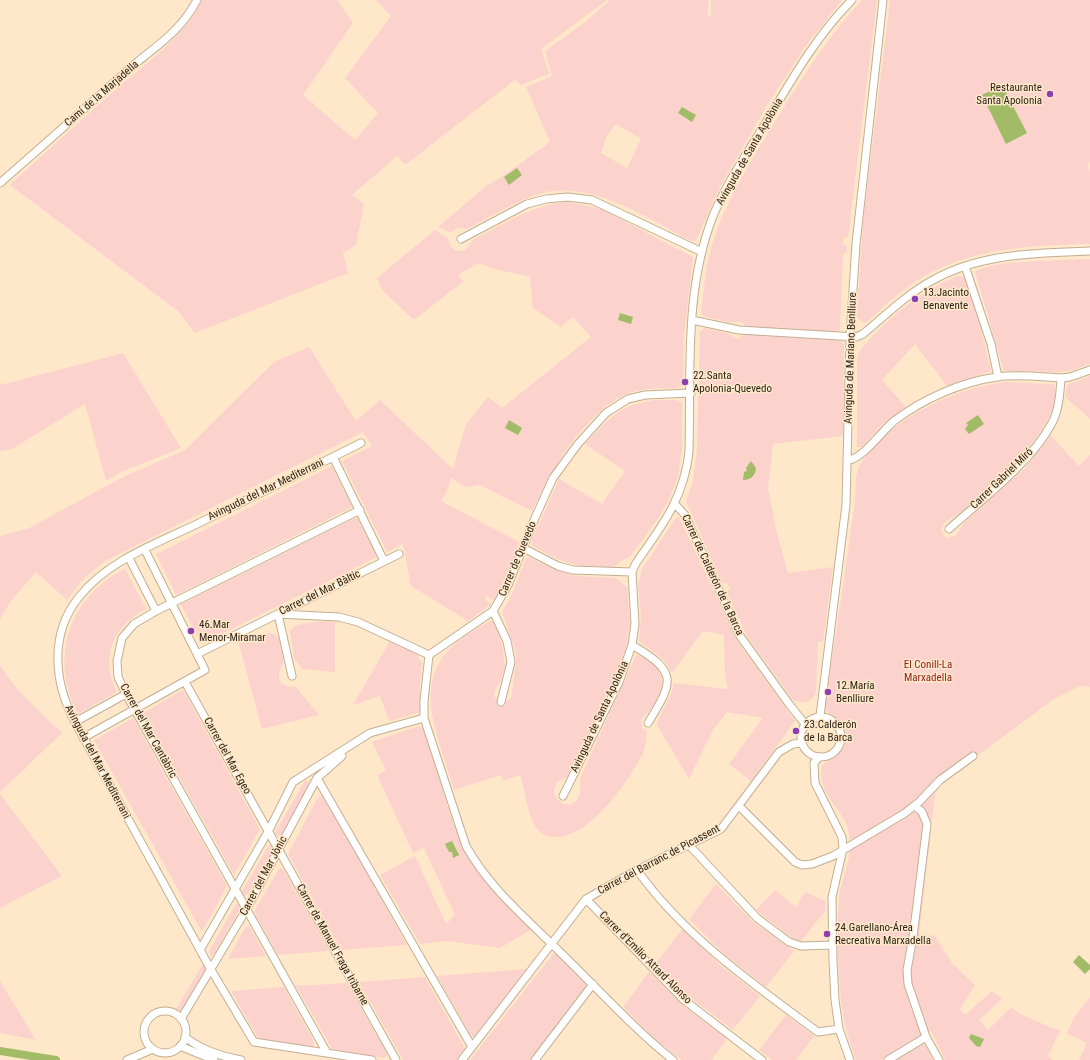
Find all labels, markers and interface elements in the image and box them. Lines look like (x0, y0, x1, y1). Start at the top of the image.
street label: Camí de la Marjadella (62, 58, 142, 130)
place label: Restaurante Santa Apolonia (976, 81, 1042, 107)
marker: Restaurante Santa Apolonia (1045, 89, 1055, 99)
street label: Avinguda de Santa Apolònia (714, 96, 786, 208)
place label: 13.Jacinto Benavente (923, 286, 969, 312)
street label: Avinguda de Mariano Benlliure (842, 292, 860, 424)
marker: 13.Jacinto Benavente (910, 294, 920, 304)
place label: 22.Santa Apolonia-Quevedo (693, 369, 772, 395)
marker: 22.Santa Apolonia-Quevedo (680, 377, 690, 387)
street label: Carrer Gabriel Miró (968, 446, 1036, 512)
street label: Avinguda del Mar Mediterrani (206, 456, 326, 524)
street label: Carrer de Calderón de la Barca (678, 512, 746, 638)
street label: Carrer de Quevedo (496, 520, 540, 598)
street label: Carrer del Mar Bàltic (277, 568, 363, 618)
place label: 46.Mar Menor-Miramar (199, 618, 266, 644)
marker: 46.Mar Menor-Miramar (186, 626, 196, 636)
park label: El Conill-La Marxadella (904, 658, 952, 684)
street label: Avinguda de Santa Apolònia (568, 659, 632, 775)
place label: 12.María Benlliure (836, 679, 875, 705)
street label: Carrer del Mar Cantàbric (117, 681, 179, 781)
marker: 12.María Benlliure (823, 687, 833, 697)
street label: Avinguda del Mar Mediterrani (61, 703, 133, 821)
street label: Carrer del Mar Egeo (200, 715, 254, 797)
place label: 23.Calderón de la Barca (804, 718, 856, 744)
marker: 23.Calderón de la Barca (791, 726, 801, 736)
street label: Carrer del Barranc de Picassent (596, 822, 722, 898)
street label: Carrer del Mar Jònic (238, 834, 290, 918)
street label: Carrer de Manuel Fraga Iribarne (293, 882, 371, 1008)
street label: Carrer d'Emilio Attard Alonso (596, 909, 694, 1007)
place label: 24.Garellano-Área Recreativa Marxadella (835, 921, 931, 947)
marker: 24.Garellano-Área Recreativa Marxadella (822, 929, 832, 939)

